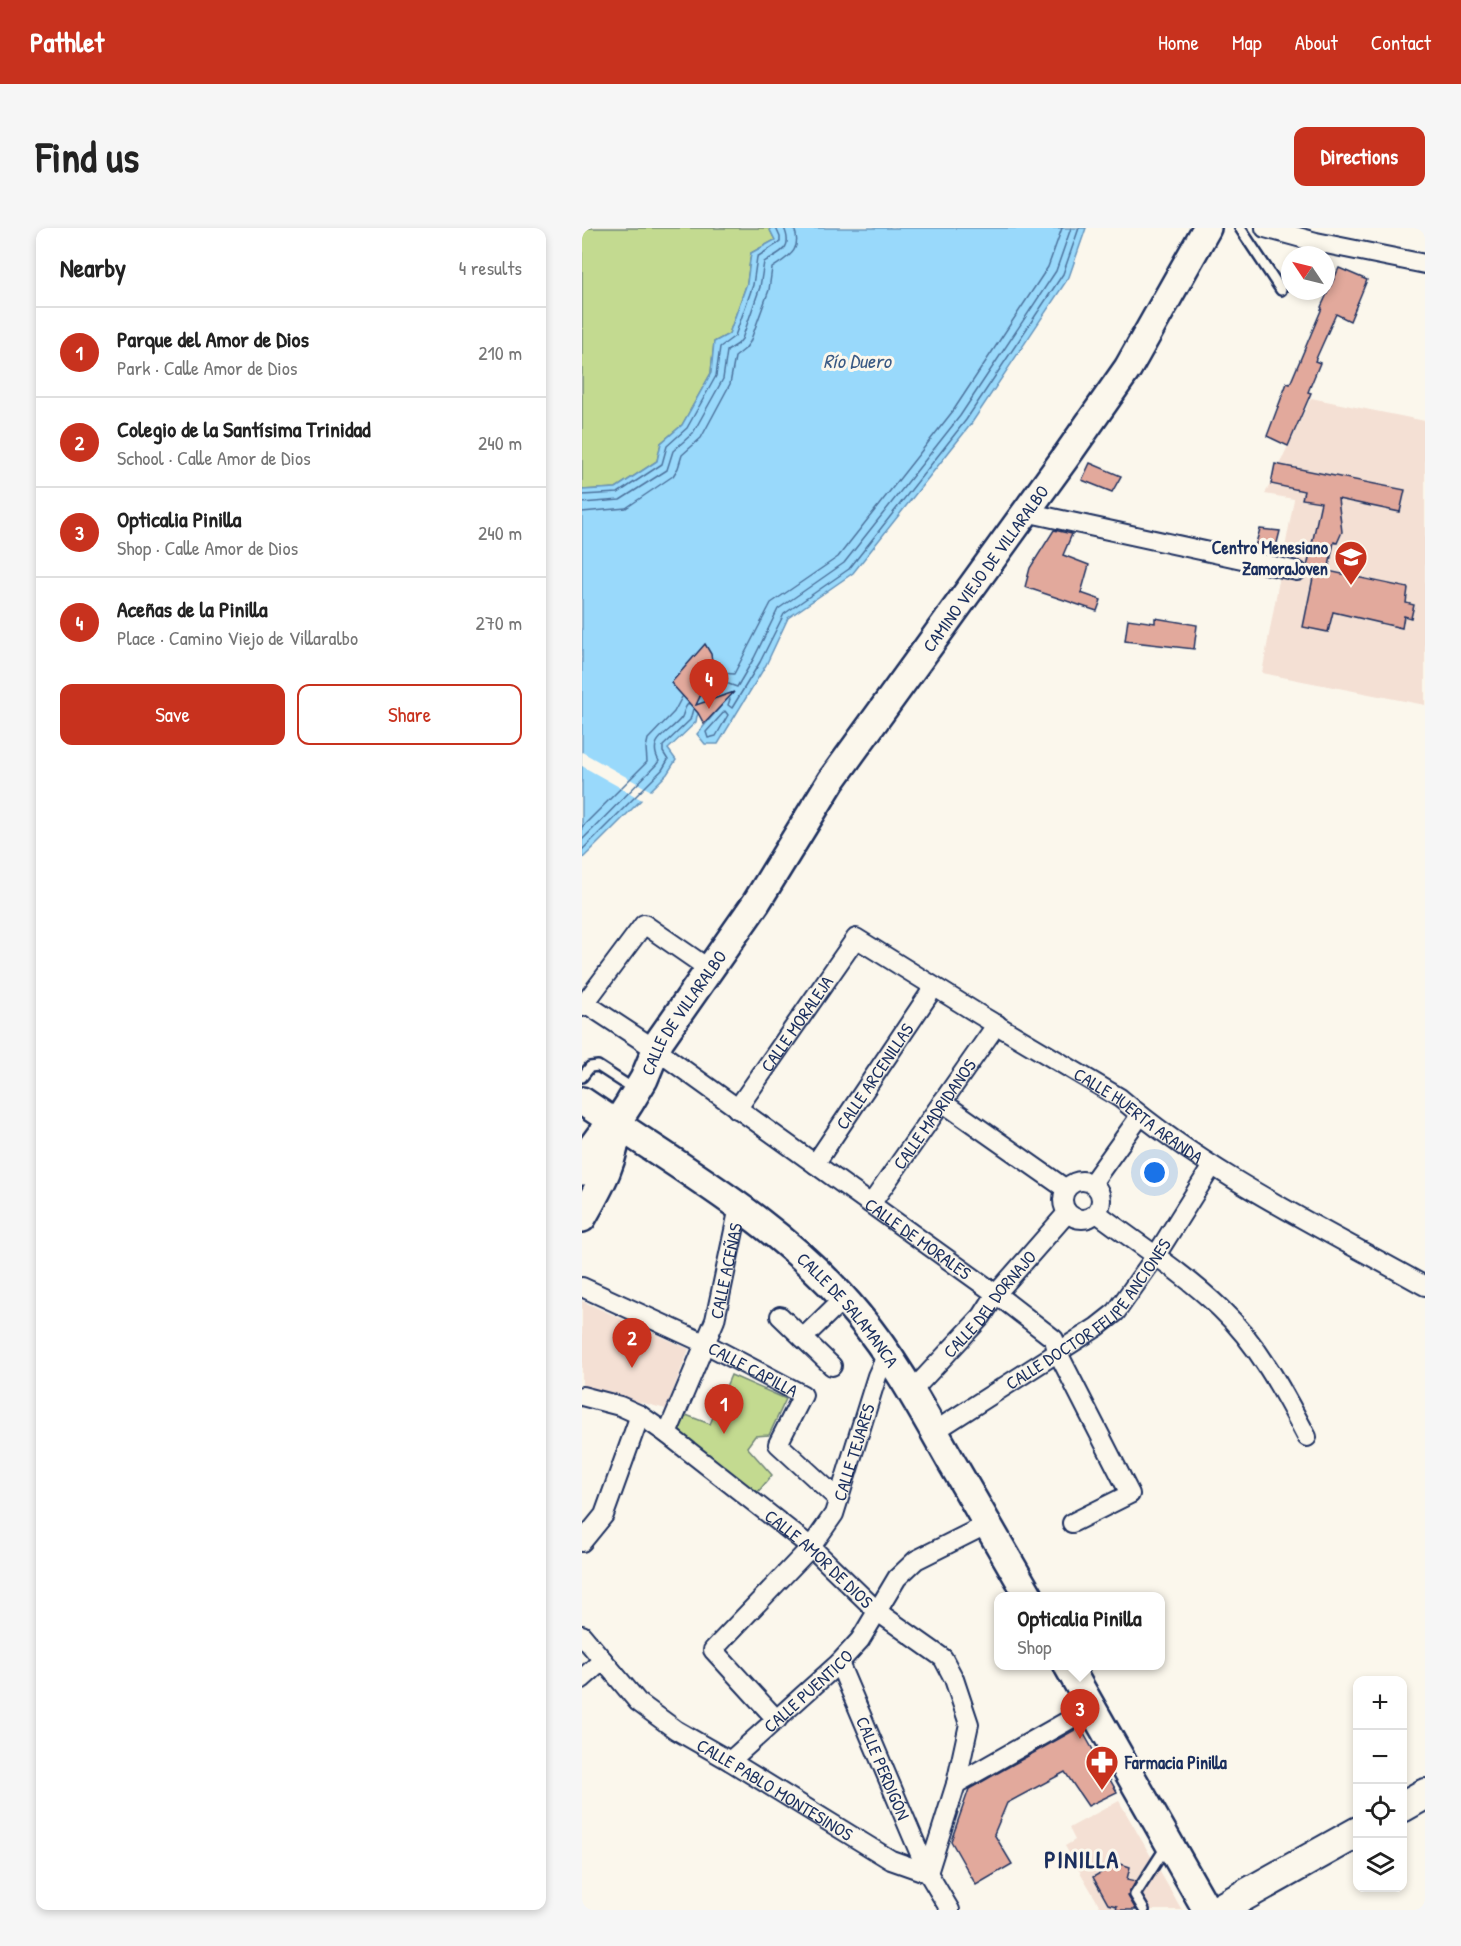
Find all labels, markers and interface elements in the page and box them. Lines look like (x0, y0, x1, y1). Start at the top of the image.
text: Pathlet (30, 23, 104, 61)
text: Home (1158, 28, 1199, 57)
text: Map (1232, 28, 1262, 57)
text: About (1295, 28, 1338, 57)
text: Contact (1371, 28, 1431, 57)
button: Directions (1294, 127, 1425, 186)
text: Find us (36, 128, 139, 185)
north arrow (1281, 246, 1335, 300)
text: Nearby (60, 250, 126, 285)
text: 4 results (459, 254, 522, 281)
text: Parque del Amor de Dios (117, 324, 309, 354)
text: 1 (76, 339, 83, 366)
text: 210 m (478, 339, 522, 366)
water label: Río Duero (823, 347, 893, 374)
text: Park · Calle Amor de Dios (117, 354, 297, 381)
text: Colegio de la Santísima Trinidad (117, 414, 371, 444)
text: 2 (75, 429, 84, 456)
text: 240 m (478, 429, 522, 456)
text: School · Calle Amor de Dios (117, 444, 311, 471)
street label: CAMINO VIEJO DE VILLARALBO (916, 480, 1054, 657)
text: Opticalia Pinilla (117, 504, 241, 534)
text: 3 (75, 519, 84, 546)
text: 240 m (478, 519, 522, 546)
text: Shop · Calle Amor de Dios (117, 534, 298, 561)
place label: Centro Menesiano ZamoraJoven (1212, 535, 1329, 581)
school or university icon: Centro Menesiano ZamoraJoven (1333, 539, 1369, 586)
text: Aceñas de la Pinilla (117, 594, 268, 624)
text: 4 (76, 609, 83, 636)
text: 270 m (476, 609, 522, 636)
text: Place · Camino Viejo de Villaralbo (117, 624, 358, 651)
pin: 4 (690, 660, 728, 709)
button: Save (60, 684, 285, 745)
button: Share (297, 684, 522, 745)
street label: CALLE DE VILLARALBO (634, 945, 732, 1079)
street label: CALLE MORALEJA (754, 970, 839, 1077)
street label: CALLE ARCENILLAS (829, 1018, 919, 1134)
street label: CALLE MADRIDANOS (887, 1054, 982, 1174)
street label: CALLE HUERTA ARANDA (1069, 1061, 1208, 1169)
your location (1140, 1158, 1169, 1187)
street label: CALLE DE MORALES (860, 1191, 977, 1285)
street label: CALLE ACEÑAS (703, 1221, 748, 1321)
street label: CALLE DOCTOR FELIPE ANCIONES (1001, 1233, 1176, 1395)
street label: CALLE DEL DORNAJO (937, 1245, 1041, 1363)
street label: CALLE DE SALAMANCA (792, 1246, 905, 1372)
pin: 2 (613, 1318, 652, 1368)
street label: CALLE CAPILLA (704, 1335, 803, 1403)
pin: 1 (704, 1384, 744, 1434)
street label: CALLE TEJARES (826, 1400, 880, 1504)
street label: CALLE AMOR DE DIOS (760, 1503, 879, 1613)
popup (994, 1592, 1165, 1670)
text: Opticalia Pinilla (1017, 1603, 1142, 1633)
text: Shop (1017, 1633, 1052, 1660)
street label: CALLE PUENTICO (758, 1644, 858, 1738)
map controls (1353, 1676, 1407, 1892)
button: + (1353, 1676, 1407, 1730)
pin: 3 (1060, 1690, 1100, 1739)
street label: CALLE PERDIGÓN (851, 1712, 916, 1824)
button: − (1353, 1730, 1407, 1784)
street label: CALLE PABLO MONTESINOS (692, 1732, 858, 1846)
pharmacy icon: Farmacia Pinilla (1084, 1744, 1120, 1791)
place label: Farmacia Pinilla (1124, 1750, 1228, 1775)
button: locate (1353, 1784, 1407, 1838)
button: layers (1353, 1838, 1407, 1892)
district label: PINILLA (1044, 1843, 1120, 1875)

